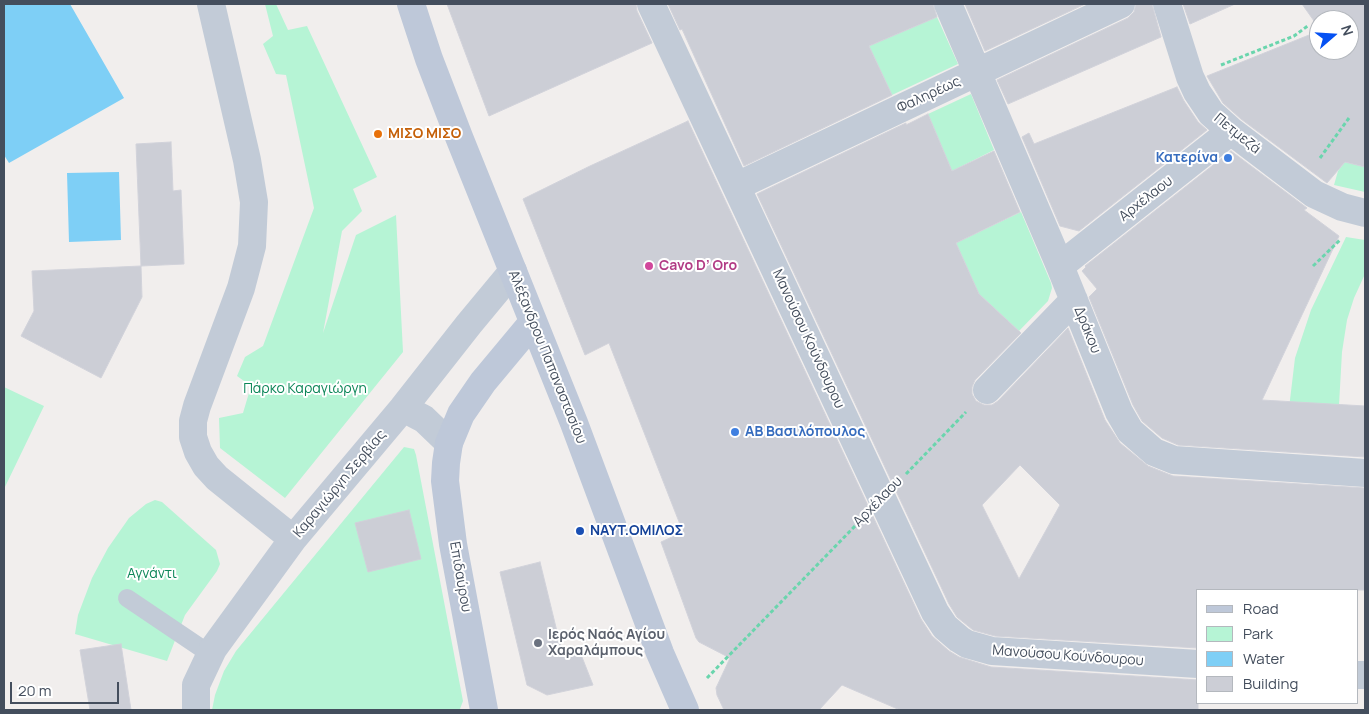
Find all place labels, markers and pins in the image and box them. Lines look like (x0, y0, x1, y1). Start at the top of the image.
place label: ΜΙΣΟ ΜΙΣΟ (388, 126, 461, 142)
marker: ΜΙΣΟ ΜΙΣΟ (372, 128, 384, 140)
place label: Κατερίνα (1156, 150, 1218, 166)
marker: Κατερίνα (1222, 152, 1234, 164)
place label: Cavo D’ Oro (659, 258, 737, 274)
marker: Cavo D’ Oro (643, 260, 655, 272)
place label: ΑΒ Βασιλόπουλος (745, 424, 865, 440)
marker: ΑΒ Βασιλόπουλος (729, 426, 741, 438)
place label: ΝΑΥΤ.ΟΜΙΛΟΣ (590, 523, 683, 539)
marker: ΝΑΥΤ.ΟΜΙΛΟΣ (574, 525, 586, 537)
place label: Ιερός Ναός Αγίου Χαραλάμπους (548, 627, 665, 660)
marker: Ιερός Ναός Αγίου Χαραλάμπους (532, 637, 544, 649)

